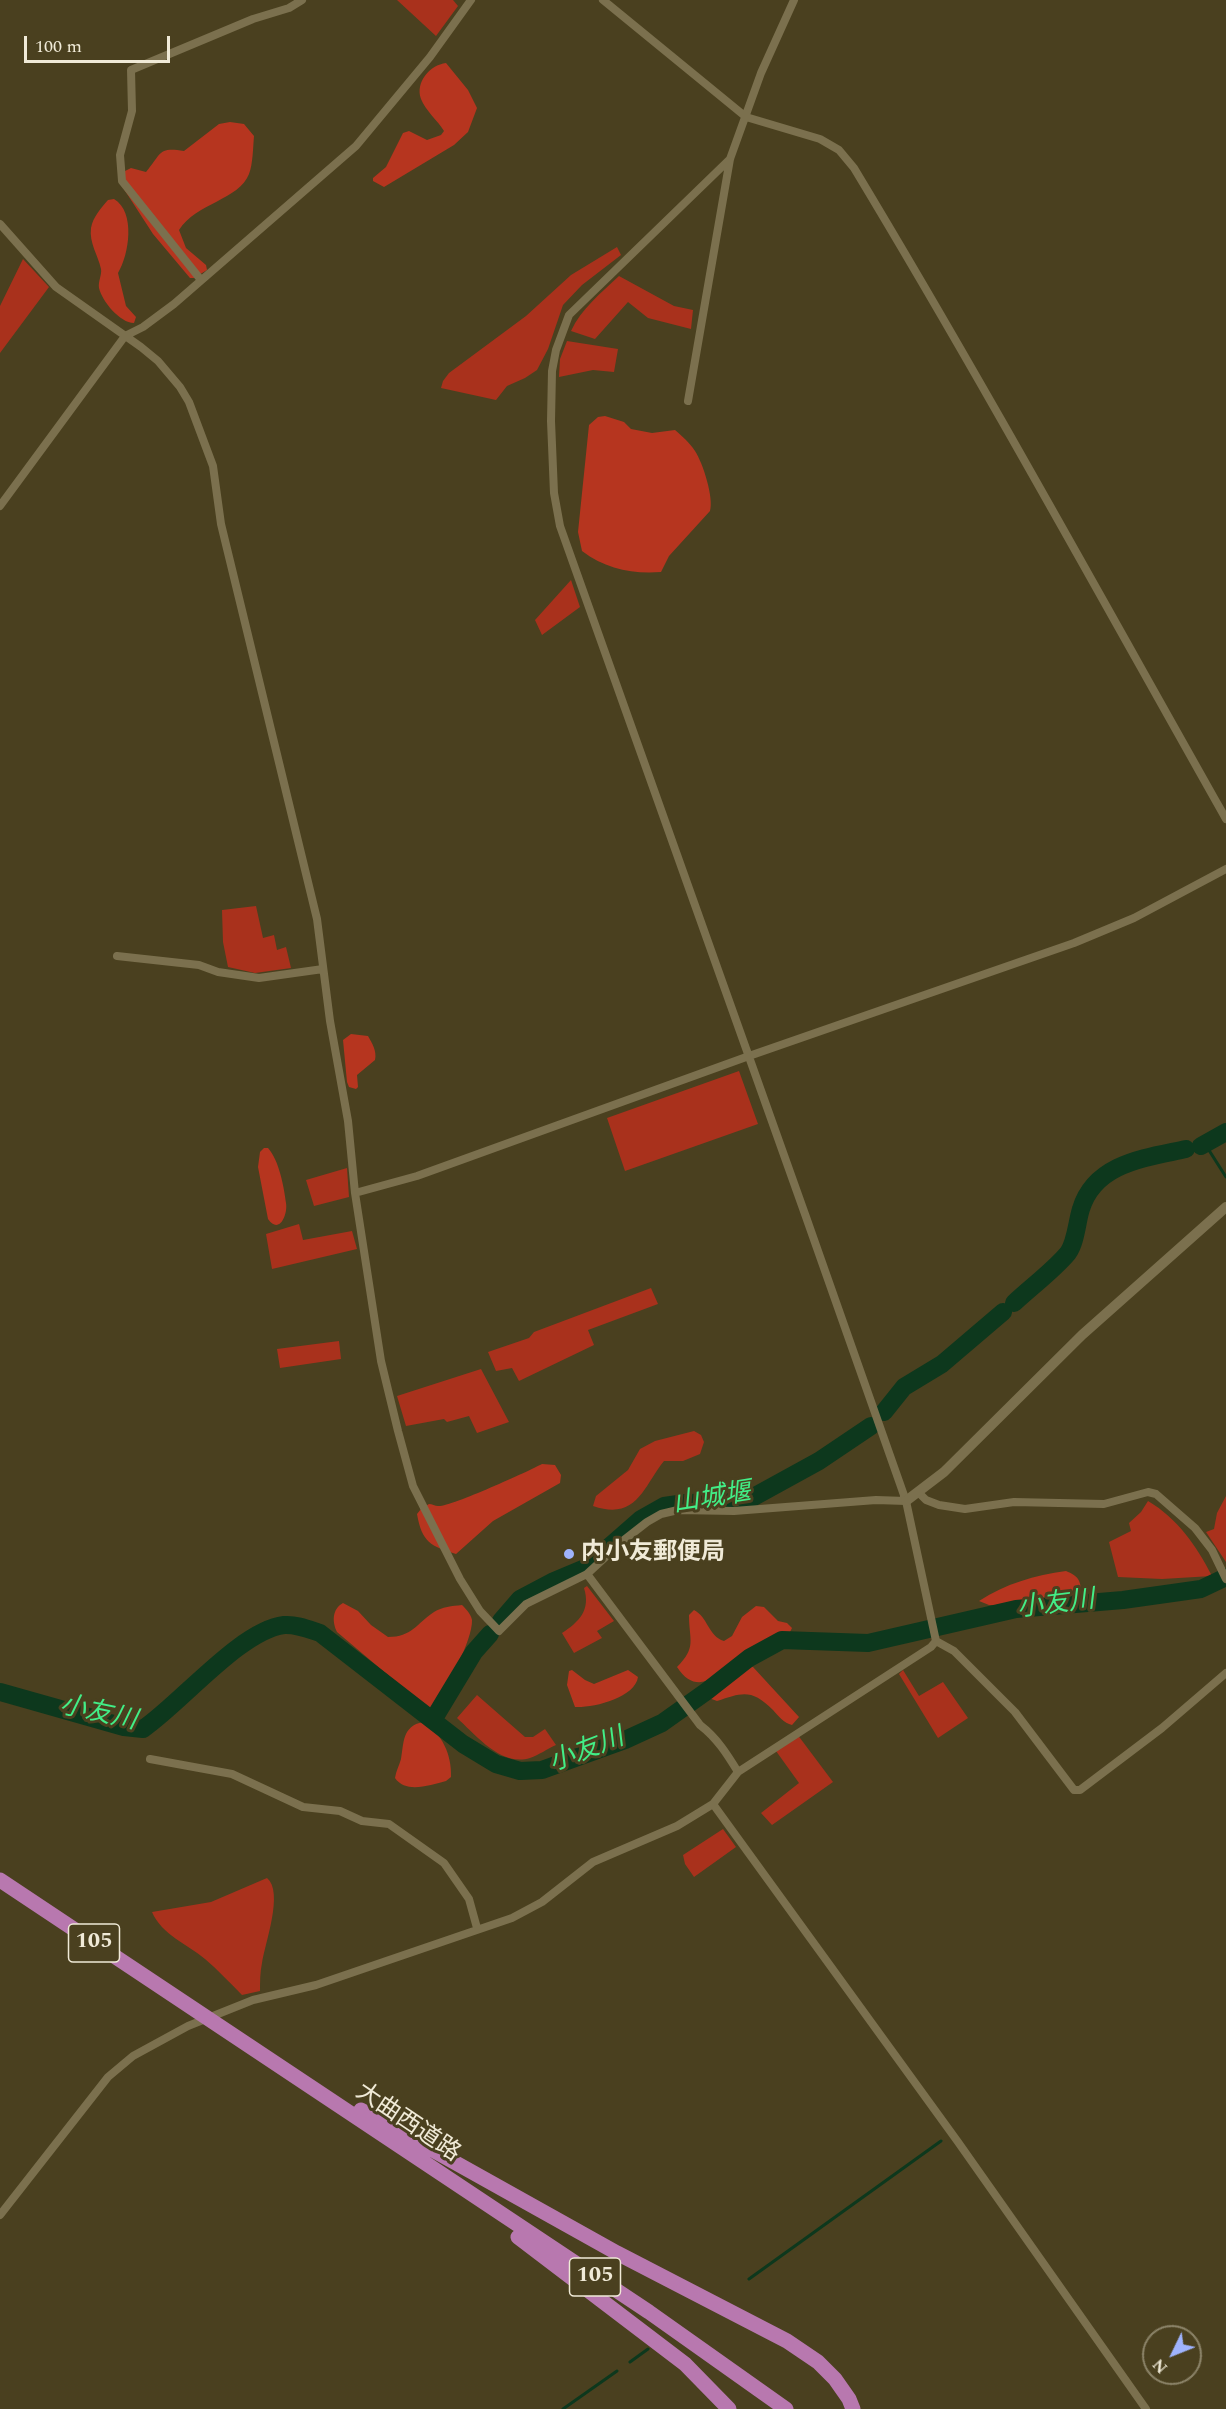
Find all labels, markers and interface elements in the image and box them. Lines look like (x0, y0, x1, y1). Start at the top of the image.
scale bar (27, 24, 172, 62)
text: 100 m (35, 33, 82, 60)
water label: 山城堰 (671, 1478, 753, 1522)
place label: 内小友郵便局 (581, 1540, 725, 1568)
marker: 内小友郵便局 (562, 1547, 576, 1561)
water label: 小友川 (1015, 1586, 1097, 1626)
water label: 小友川 (57, 1692, 139, 1738)
water label: 小友川 (545, 1723, 629, 1781)
road number: 105 (68, 1924, 119, 1962)
street label: 大曲西道路 (349, 2079, 465, 2169)
road number: 105 (570, 2258, 620, 2296)
north arrow (1142, 2325, 1202, 2385)
text: N (1147, 2353, 1174, 2379)

